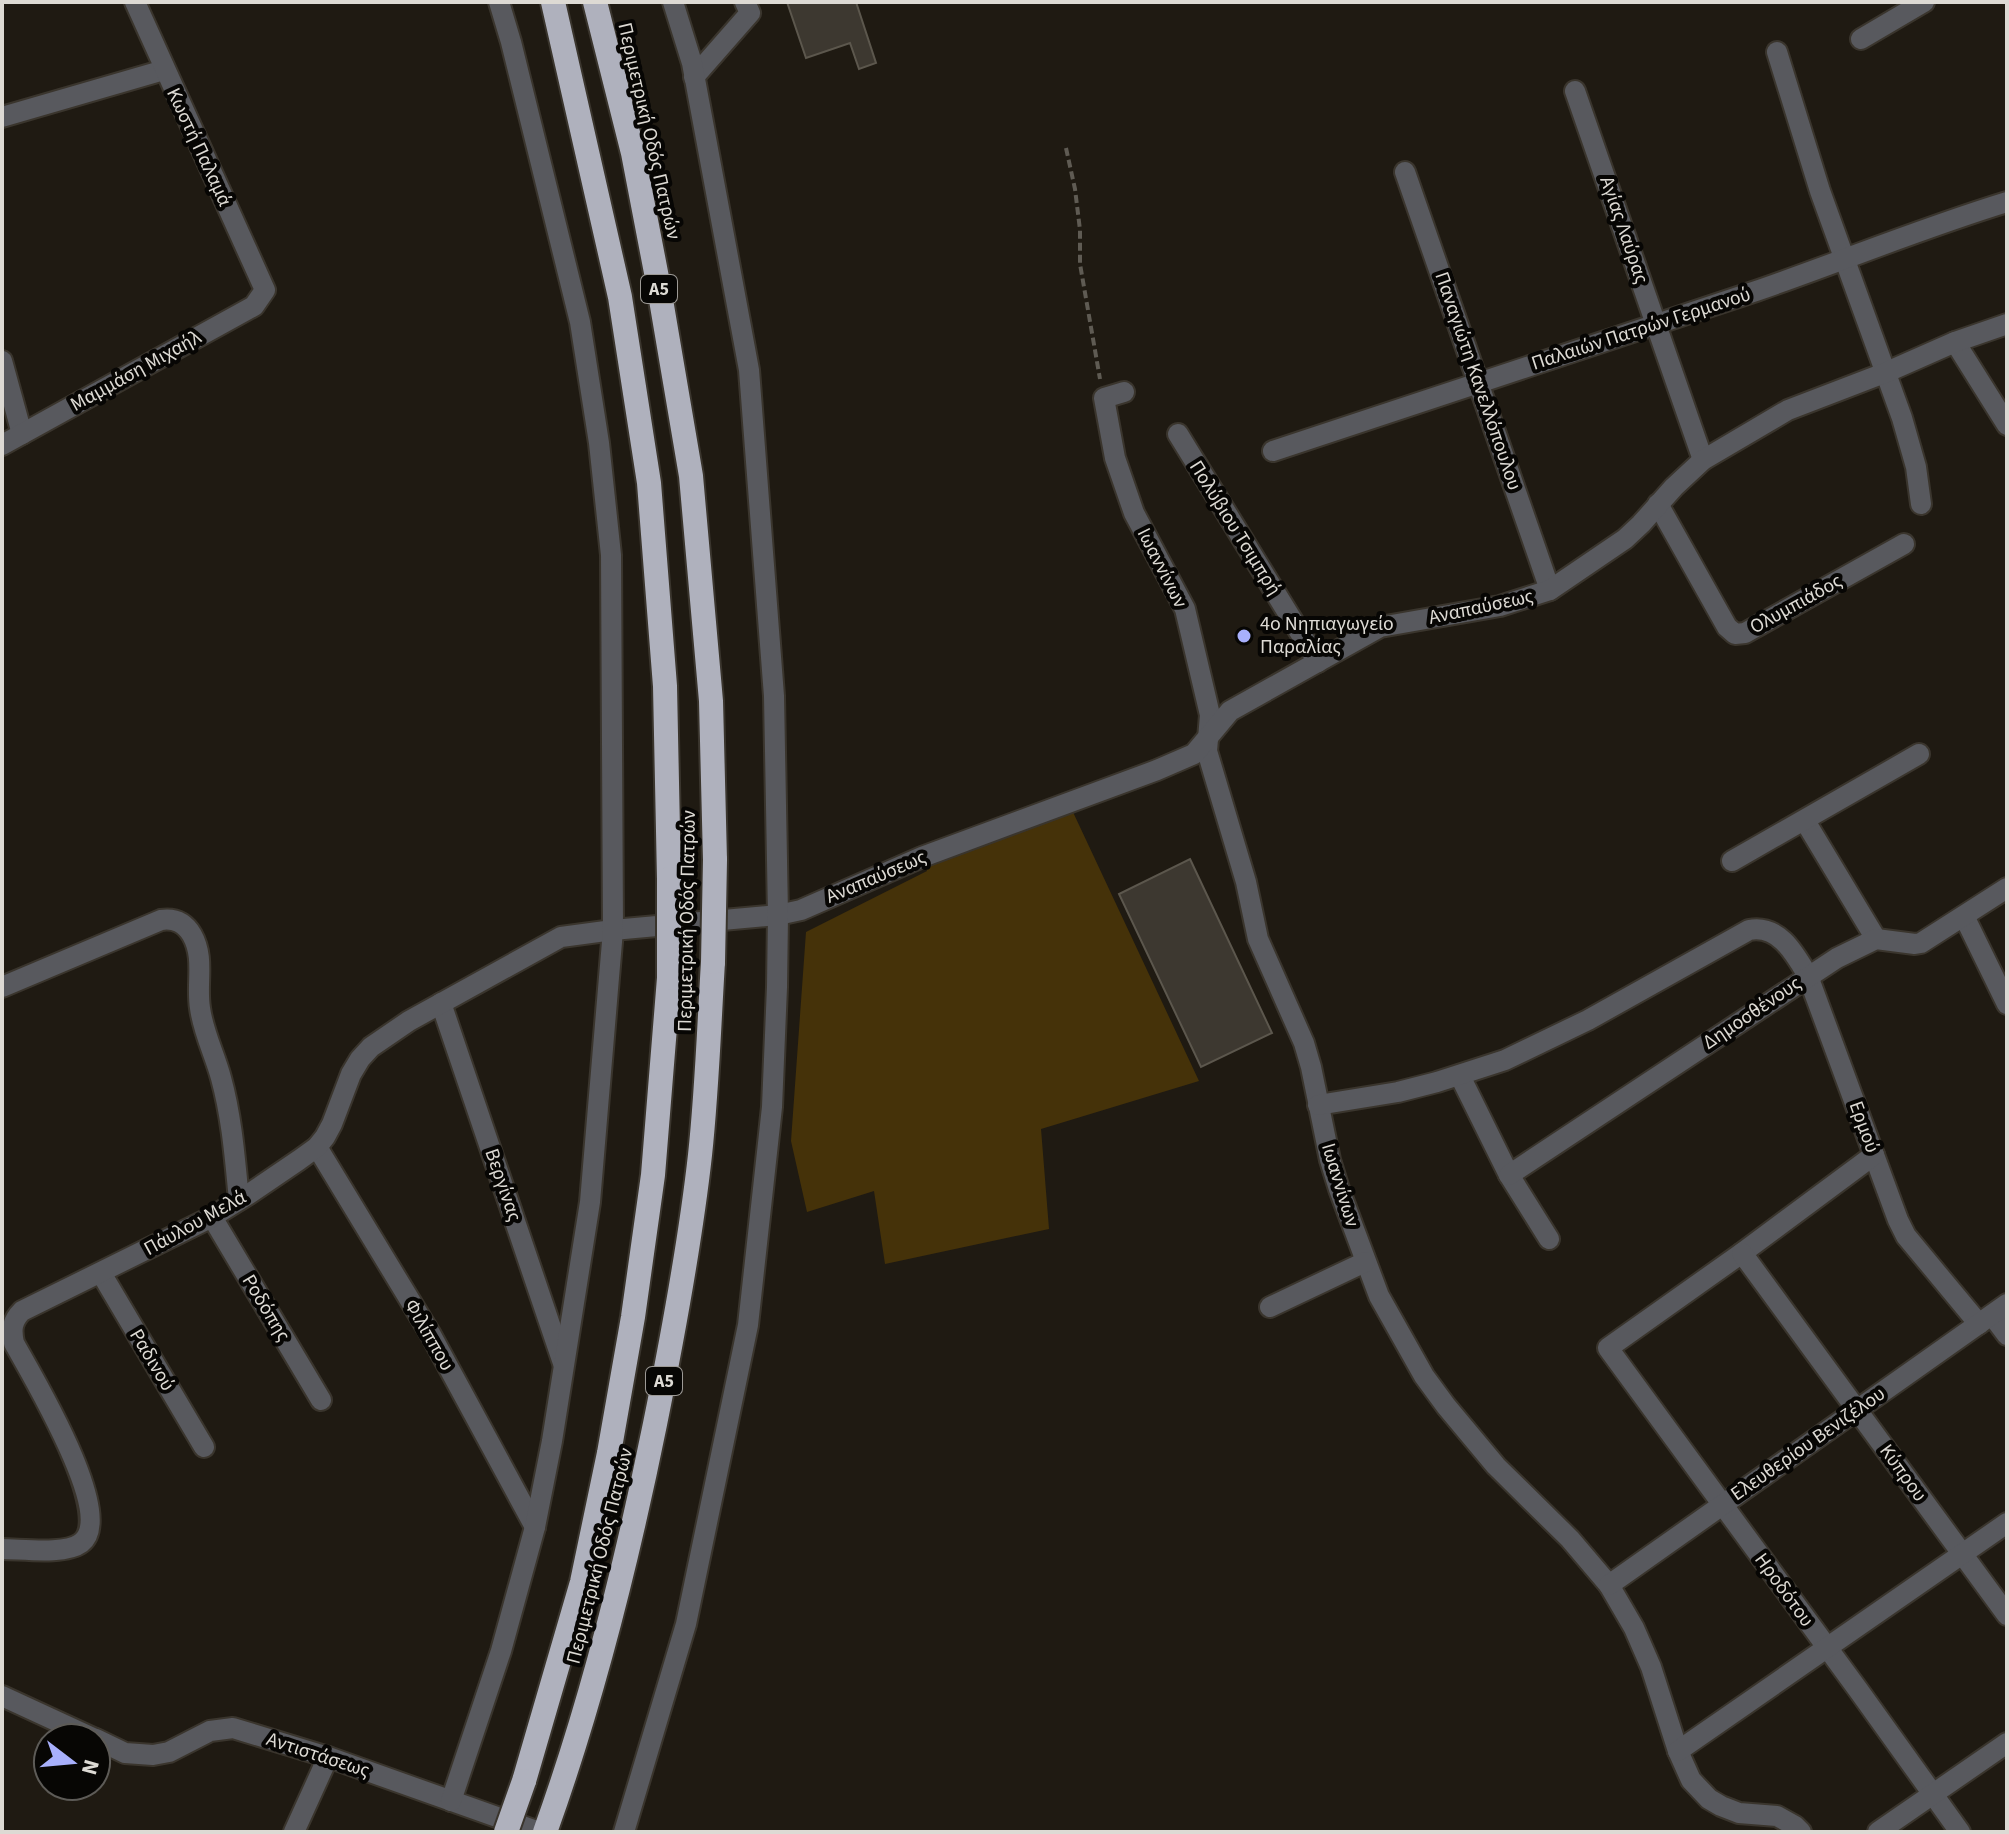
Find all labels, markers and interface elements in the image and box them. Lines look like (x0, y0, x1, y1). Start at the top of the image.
street label: Περιμετρική Οδός Πατρών (610, 20, 688, 243)
street label: Κωστή Παλαμά (159, 83, 239, 211)
street label: Αγίας Λαύρας (1593, 173, 1656, 288)
street label: Παναγιώτη Κανελλόπουλου (1427, 268, 1529, 494)
road number: Α5 (641, 275, 677, 303)
street label: Παλαιών Πατρών Γερμανού (1528, 280, 1754, 378)
street label: Μαμμάση Μιχαήλ (65, 323, 207, 419)
street label: Πολύβιου Τσιμπρή (1182, 455, 1288, 601)
street label: Ιωαννίνων (1130, 523, 1194, 613)
street label: Ολυμπιάδος (1745, 567, 1848, 641)
street label: Αναπαύσεως (1426, 582, 1536, 632)
place label: 4o Νηπιαγωγείο Παραλίας (1260, 610, 1394, 661)
marker: 4o Νηπιαγωγείο Παραλίας (1235, 627, 1253, 645)
street label: Περιμετρική Οδός Πατρών (671, 809, 703, 1032)
street label: Αναπαύσεως (822, 843, 931, 911)
street label: Δημοσθένους (1697, 969, 1807, 1056)
street label: Ερμού (1842, 1097, 1886, 1157)
street label: Ιωαννίνων (1314, 1140, 1366, 1231)
street label: Βεργίνας (478, 1145, 529, 1225)
street label: Πάυλου Μελά (139, 1183, 251, 1263)
street label: Ροδόπης (235, 1269, 297, 1347)
street label: Φιλίππου (397, 1294, 461, 1376)
street label: Ραδινού (123, 1324, 181, 1396)
road number: Α5 (646, 1367, 682, 1395)
street label: Ελευθερίου Βενιζέλου (1725, 1380, 1891, 1508)
street label: Κύπρου (1873, 1438, 1933, 1508)
street label: Περιμετρική Οδός Πατρών (560, 1445, 641, 1667)
street label: Ηροδότου (1748, 1547, 1820, 1633)
north arrow (32, 1722, 112, 1802)
street label: Αντιστάσεως (263, 1725, 374, 1785)
text: N (73, 1756, 108, 1779)

